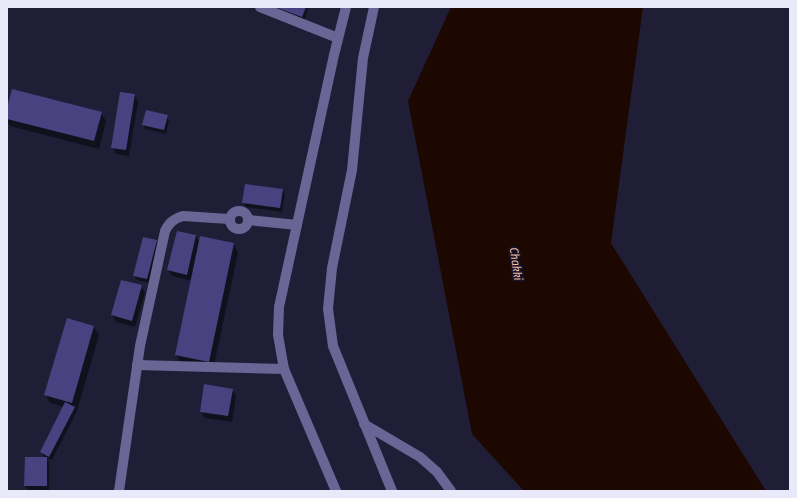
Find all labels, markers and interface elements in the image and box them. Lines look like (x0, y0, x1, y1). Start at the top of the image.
water label: Chakki (507, 247, 525, 281)

